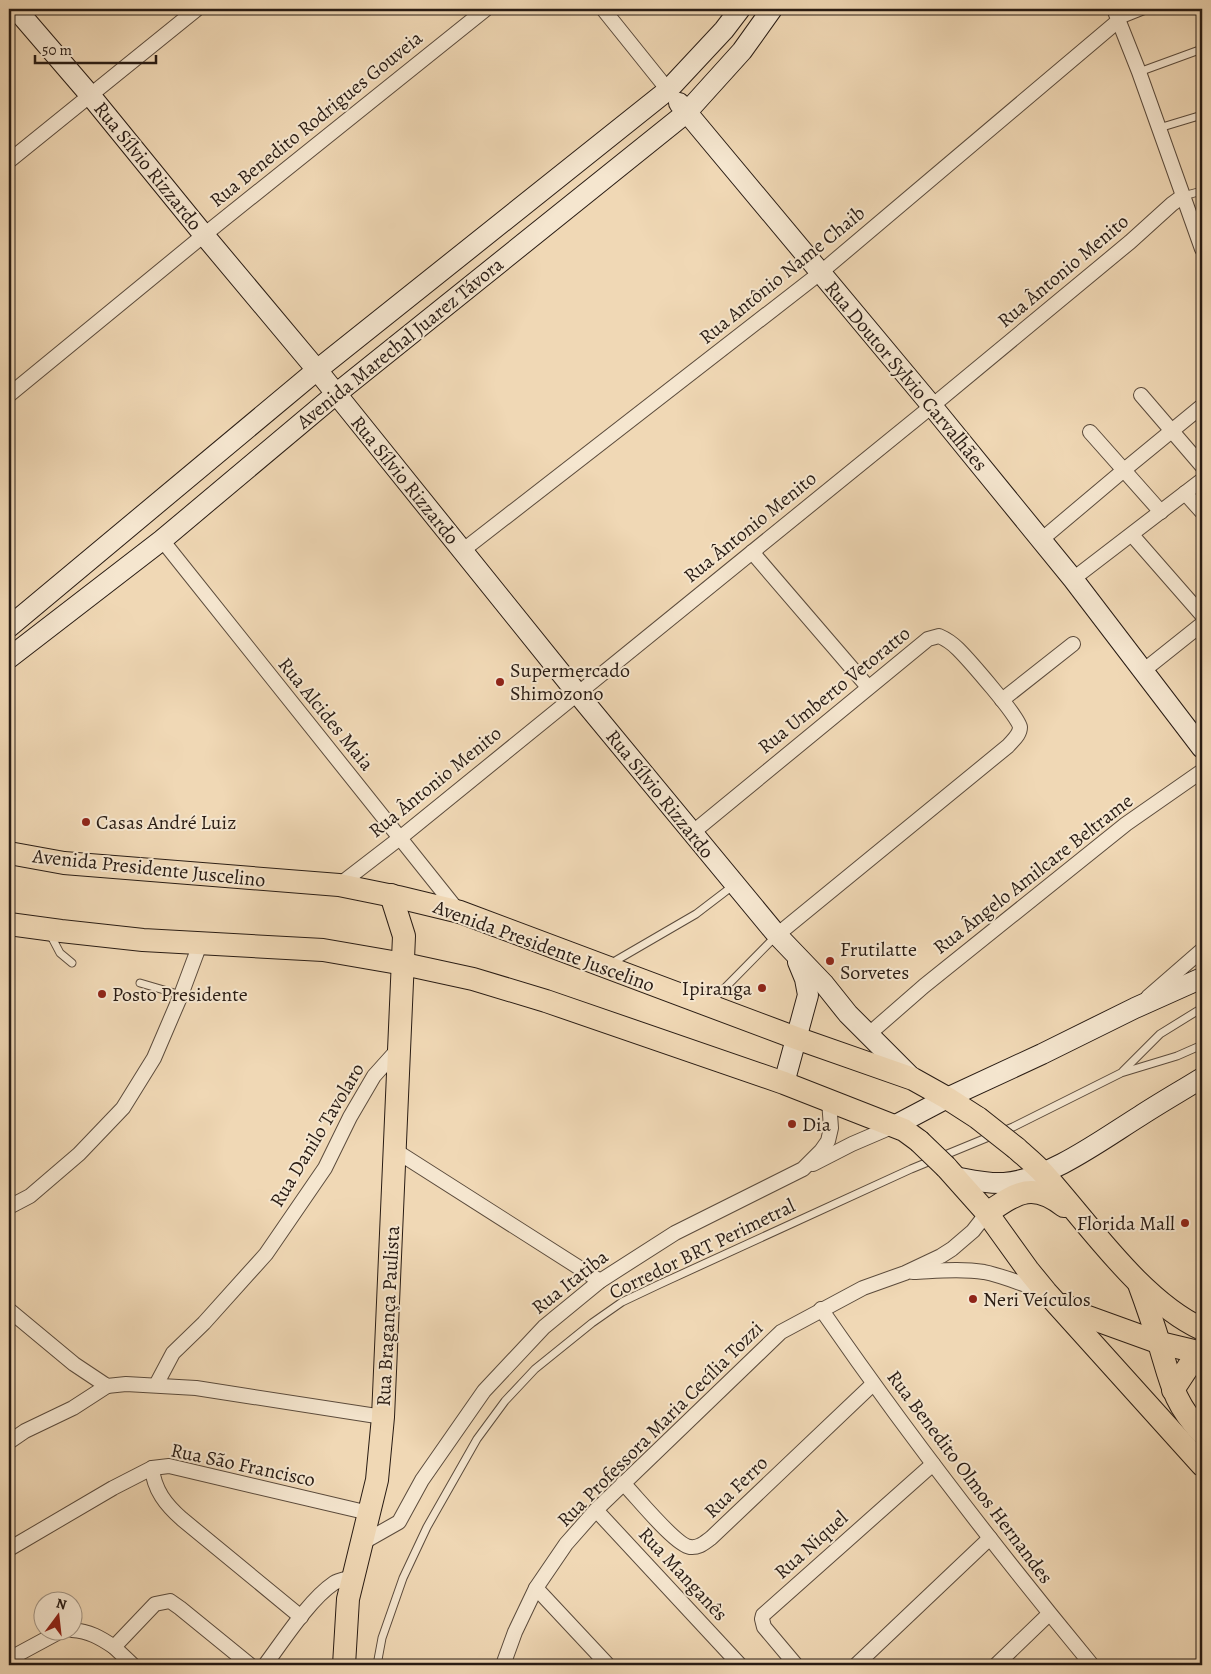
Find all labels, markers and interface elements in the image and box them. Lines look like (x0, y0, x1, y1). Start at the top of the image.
street label: Rua Benedito Rodrigues Gouveia (204, 24, 429, 213)
scale bar (35, 32, 156, 64)
text: 50 m (42, 40, 72, 60)
street label: Rua Sílvio Rizzardo (88, 96, 208, 236)
street label: Rua Antônio Name Chaib (693, 200, 871, 350)
street label: Rua Ântonio Menito (992, 208, 1134, 334)
street label: Avenida Marechal Juarez Távora (290, 251, 510, 436)
street label: Rua Doutor Sylvio Carvalhães (818, 275, 994, 477)
street label: Rua Sílvio Rizzardo (345, 410, 465, 550)
street label: Rua Ântonio Menito (678, 465, 822, 589)
street label: Rua Umberto Vetoratto (752, 620, 916, 760)
street label: Rua Alcides Maia (272, 652, 381, 777)
place label: Supermercado Shimozono (510, 657, 630, 707)
marker: Supermercado Shimozono (494, 676, 506, 688)
street label: Rua Ântonio Menito (363, 720, 507, 844)
street label: Rua Sílvio Rizzardo (600, 724, 720, 864)
street label: Rua Ângelo Amilcare Beltrame (927, 787, 1139, 961)
place label: Casas André Luiz (96, 809, 236, 836)
marker: Casas André Luiz (80, 816, 92, 828)
street label: Avenida Presidente Juscelino (30, 842, 267, 894)
street label: Avenida Presidente Juscelino (429, 893, 659, 999)
place label: Frutilatte Sorvetes (840, 936, 917, 986)
marker: Frutilatte Sorvetes (824, 955, 836, 967)
place label: Ipiranga (682, 975, 753, 1002)
place label: Posto Presidente (112, 981, 248, 1008)
marker: Ipiranga (756, 982, 768, 994)
marker: Posto Presidente (96, 988, 108, 1000)
street label: Rua Danilo Tavolaro (263, 1058, 371, 1212)
place label: Dia (802, 1111, 832, 1138)
marker: Dia (786, 1118, 798, 1130)
street label: Corredor BRT Perimetral (605, 1192, 800, 1306)
place label: Florida Mall (1077, 1210, 1175, 1237)
marker: Florida Mall (1179, 1217, 1191, 1229)
street label: Rua Bragança Paulista (370, 1224, 406, 1407)
street label: Rua Itatiba (526, 1243, 615, 1321)
place label: Neri Veículos (983, 1286, 1091, 1313)
marker: Neri Veículos (967, 1293, 979, 1305)
street label: Rua Professora Maria Cecília Tozzi (551, 1315, 769, 1533)
street label: Rua Benedito Olmos Hernandes (881, 1365, 1059, 1589)
street label: Rua São Francisco (168, 1437, 318, 1493)
street label: Rua Ferro (698, 1450, 774, 1524)
street label: Rua Niquel (768, 1505, 854, 1585)
street label: Rua Manganês (632, 1521, 734, 1627)
north arrow (32, 1592, 82, 1642)
text: N (54, 1593, 69, 1614)

